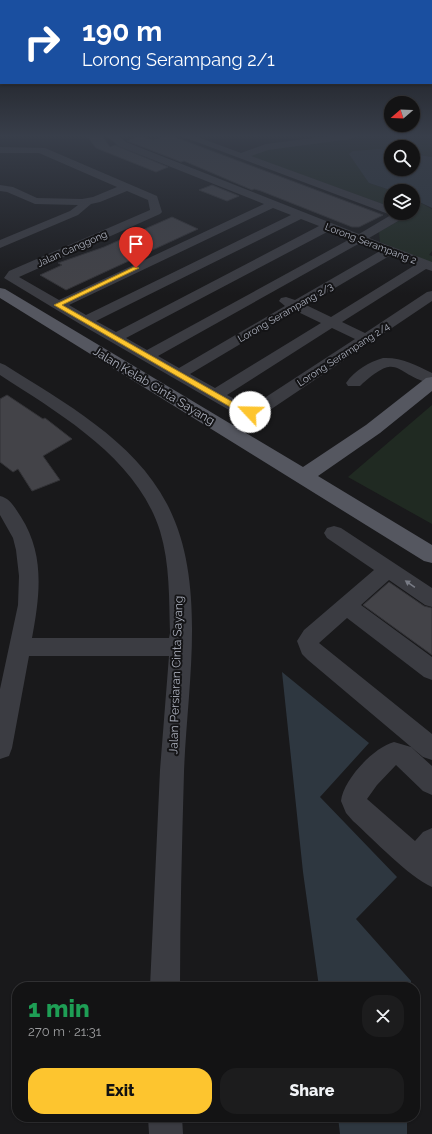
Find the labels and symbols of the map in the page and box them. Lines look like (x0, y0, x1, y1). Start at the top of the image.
north arrow (384, 96, 420, 132)
street label: Lorong Serampang 2 (324, 221, 418, 266)
pin (119, 227, 153, 268)
street label: Jalan Canggong (36, 228, 109, 269)
street label: Lorong Serampang 2/3 (236, 281, 335, 344)
street label: Lorong Serampang 2/4 (295, 320, 392, 388)
street label: Jalan Kelab Cinta Sayang (91, 344, 217, 428)
position arrow (229, 391, 271, 433)
one-way arrow (405, 580, 415, 588)
street label: Jalan Persiaran Cinta Sayang (166, 595, 186, 755)

